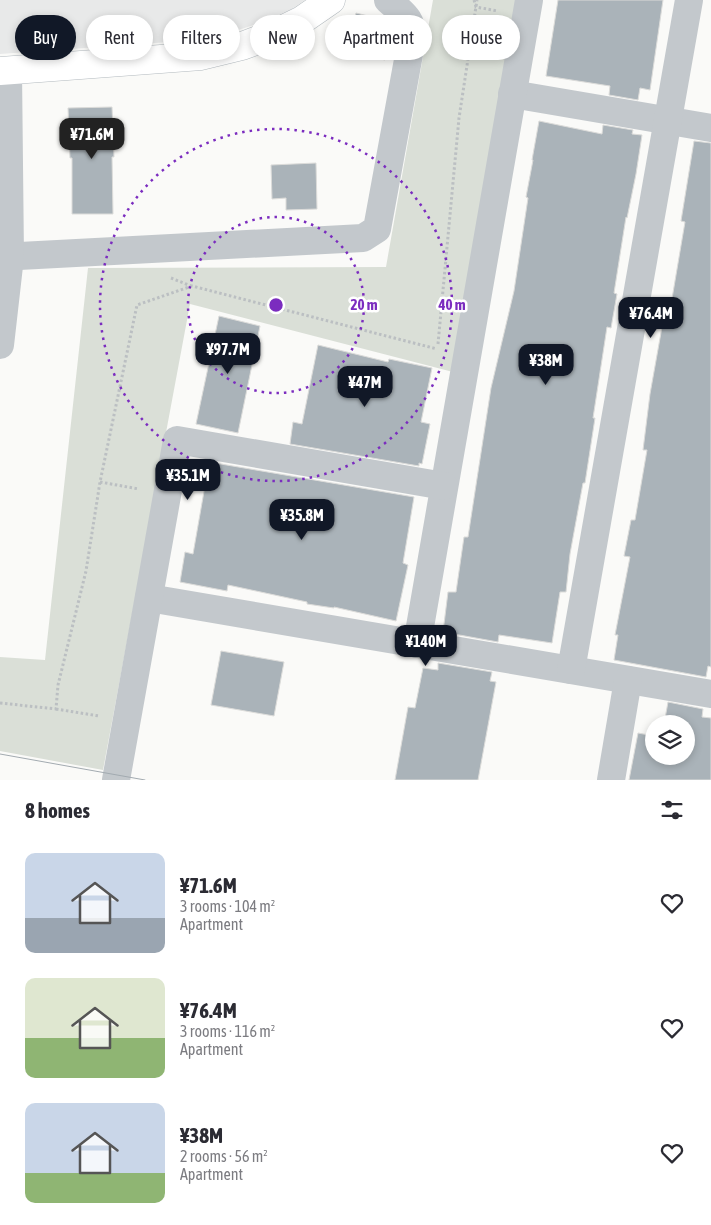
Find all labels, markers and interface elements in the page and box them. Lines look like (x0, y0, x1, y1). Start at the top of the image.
chip: Buy (15, 15, 76, 60)
chip: Rent (86, 15, 153, 60)
chip: Filters (163, 15, 240, 60)
chip: New (250, 15, 315, 60)
chip: Apartment (325, 15, 432, 60)
chip: House (442, 15, 520, 60)
pin: ¥71.6M (51, 118, 133, 160)
text: ¥71.6M (70, 125, 114, 143)
centre of rings (267, 296, 285, 314)
text: 20 m (351, 296, 378, 313)
text: 40 m (438, 296, 466, 313)
pin: ¥76.4M (610, 296, 692, 339)
text: ¥76.4M (629, 304, 673, 322)
pin: ¥97.7M (187, 332, 269, 375)
text: ¥97.7M (206, 340, 250, 358)
pin: ¥38M (516, 344, 576, 386)
text: ¥38M (530, 351, 562, 369)
pin: ¥47M (335, 366, 395, 408)
text: ¥47M (349, 373, 381, 391)
pin: ¥35.1M (147, 458, 229, 501)
text: ¥35.1M (166, 466, 210, 484)
pin: ¥35.8M (261, 498, 343, 541)
text: ¥35.8M (280, 506, 324, 524)
pin: ¥140M (391, 624, 461, 667)
text: ¥140M (406, 632, 446, 650)
map controls (645, 715, 695, 765)
button: layers (645, 715, 695, 765)
icon: filters (658, 796, 686, 824)
text: 8 homes (25, 798, 90, 822)
icon: home (65, 873, 125, 933)
text: ¥71.6M (180, 873, 237, 897)
icon: heart (658, 889, 686, 917)
text: 3 rooms · 104 m² (180, 897, 275, 915)
text: Apartment (180, 915, 243, 933)
icon: home (65, 998, 125, 1058)
text: ¥76.4M (180, 998, 237, 1022)
icon: heart (658, 1014, 686, 1042)
text: 3 rooms · 116 m² (180, 1022, 275, 1040)
text: Apartment (180, 1040, 243, 1058)
icon: home (65, 1123, 125, 1183)
text: ¥38M (180, 1123, 223, 1147)
icon: heart (658, 1139, 686, 1167)
text: 2 rooms · 56 m² (180, 1147, 268, 1165)
text: Apartment (180, 1165, 243, 1183)

